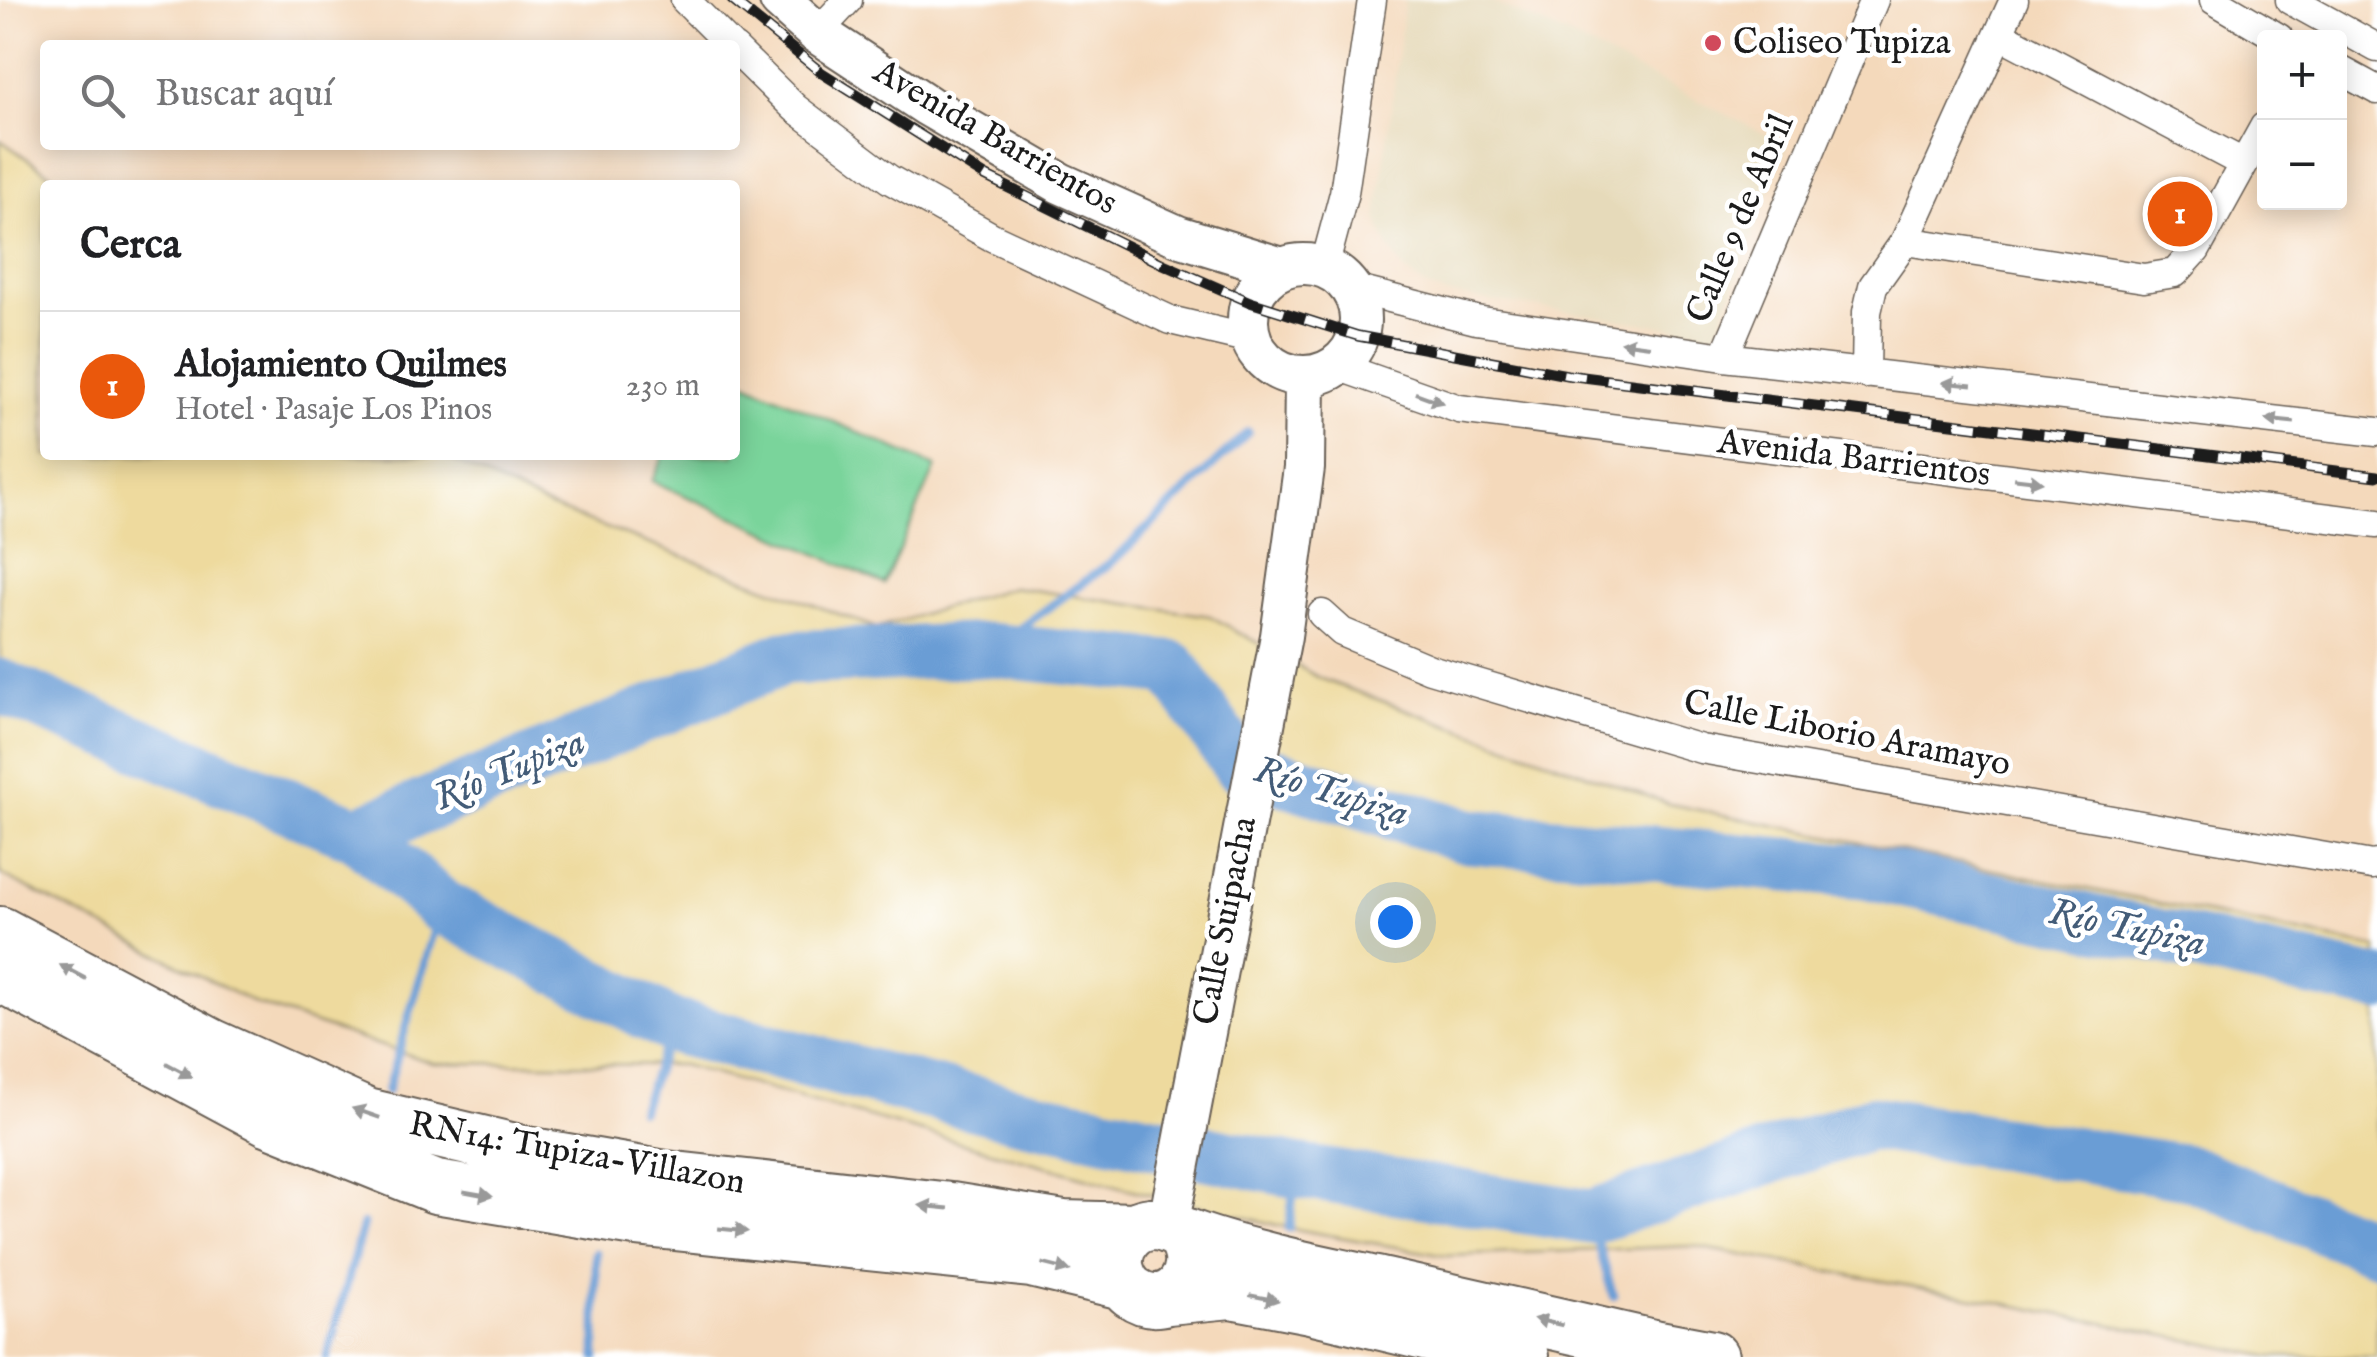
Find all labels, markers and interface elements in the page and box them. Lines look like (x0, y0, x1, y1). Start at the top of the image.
place label: Coliseo Tupiza (1733, 21, 1952, 66)
map controls (2257, 30, 2347, 210)
button: + (2257, 30, 2347, 120)
marker: Coliseo Tupiza (1702, 32, 1724, 54)
search box (40, 40, 740, 150)
street label: Avenida Barrientos (864, 49, 1125, 226)
icon: search (75, 68, 130, 123)
text: Buscar aquí (155, 71, 333, 119)
street label: Calle 9 de Abril (1677, 108, 1805, 330)
button: − (2257, 120, 2347, 210)
pin: 1 (2148, 176, 2212, 252)
text: Cerca (80, 219, 181, 272)
one-way arrow (1618, 336, 1650, 351)
text: Alojamiento Quilmes (175, 342, 507, 390)
text: 1 (107, 366, 118, 407)
text: 230 m (626, 366, 700, 407)
one-way arrow (1941, 376, 1973, 392)
text: Hotel · Pasaje Los Pinos (175, 390, 492, 431)
one-way arrow (1415, 391, 1445, 406)
one-way arrow (2264, 413, 2296, 429)
street label: Avenida Barrientos (1714, 420, 1993, 498)
one-way arrow (2013, 473, 2044, 489)
street label: Calle Liborio Aramayo (1680, 680, 2014, 788)
water label: Río Tupiza (428, 719, 592, 823)
water label: Río Tupiza (1248, 747, 1414, 839)
street label: Calle Suipacha (1184, 812, 1268, 1029)
water label: Río Tupiza (2045, 889, 2209, 969)
your location (1370, 897, 1421, 948)
one-way arrow (59, 963, 88, 980)
one-way arrow (164, 1062, 193, 1079)
street label: RN14: Tupiza-Villazon (406, 1102, 748, 1206)
one-way arrow (350, 1105, 380, 1120)
one-way arrow (462, 1187, 494, 1202)
one-way arrow (918, 1199, 950, 1215)
one-way arrow (718, 1223, 749, 1239)
one-way arrow (1041, 1260, 1072, 1275)
one-way arrow (1249, 1291, 1280, 1307)
one-way arrow (1532, 1314, 1563, 1329)

